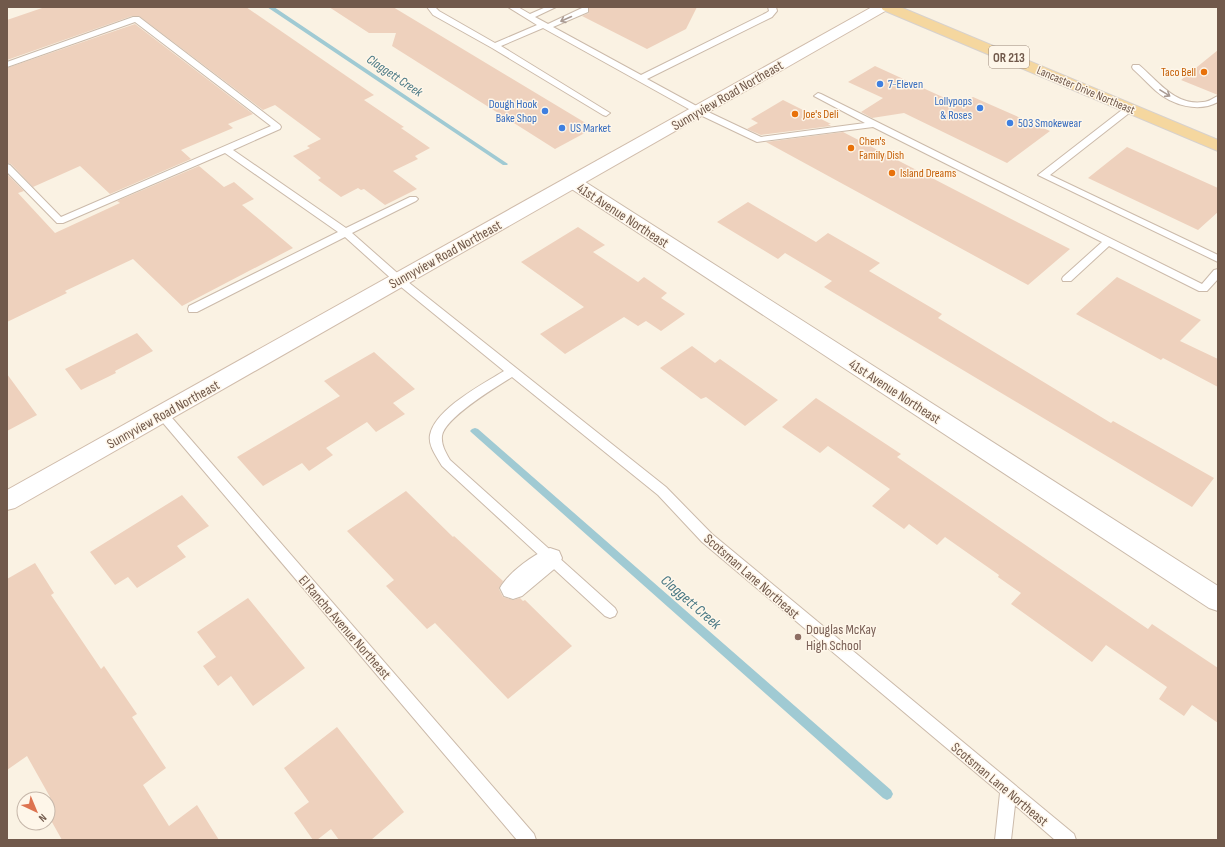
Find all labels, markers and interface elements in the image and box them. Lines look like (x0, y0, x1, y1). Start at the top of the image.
one-way arrow (561, 16, 573, 23)
road number: OR 213 (989, 46, 1029, 68)
water label: Claggett Creek (364, 51, 426, 101)
street label: Sunnyview Road Northeast (668, 57, 786, 134)
street label: Lancaster Drive Northeast (1034, 63, 1137, 118)
place label: Taco Bell (1161, 65, 1196, 80)
marker: Taco Bell (1199, 67, 1209, 77)
place label: 7-Eleven (888, 77, 923, 92)
marker: 7-Eleven (875, 79, 885, 89)
one-way arrow (1159, 89, 1170, 97)
place label: Lollypops & Roses (934, 94, 972, 123)
place label: Dough Hook Bake Shop (489, 97, 537, 126)
marker: Lollypops & Roses (975, 103, 985, 113)
marker: Dough Hook Bake Shop (540, 106, 550, 116)
place label: Joe's Deli (802, 107, 839, 122)
marker: Joe's Deli (790, 109, 800, 119)
place label: 503 Smokewear (1018, 116, 1082, 131)
marker: 503 Smokewear (1005, 118, 1015, 128)
place label: US Market (570, 121, 611, 136)
marker: US Market (557, 123, 567, 133)
place label: Chen's Family Dish (859, 134, 904, 163)
marker: Chen's Family Dish (846, 143, 856, 153)
place label: Island Dreams (900, 166, 956, 181)
marker: Island Dreams (887, 168, 897, 178)
street label: 41st Avenue Northeast (573, 179, 672, 252)
street label: Sunnyview Road Northeast (386, 216, 505, 292)
street label: 41st Avenue Northeast (845, 355, 944, 428)
street label: Sunnyview Road Northeast (104, 376, 223, 452)
street label: Scotsman Lane Northeast (700, 530, 803, 623)
water label: Claggett Creek (657, 571, 725, 634)
street label: El Rancho Avenue Northeast (295, 572, 394, 683)
place label: Douglas McKay High School (806, 621, 877, 654)
marker: Douglas McKay High School (793, 632, 803, 642)
street label: Scotsman Lane Northeast (948, 739, 1052, 830)
north arrow (16, 791, 56, 831)
text: N (36, 811, 49, 825)

